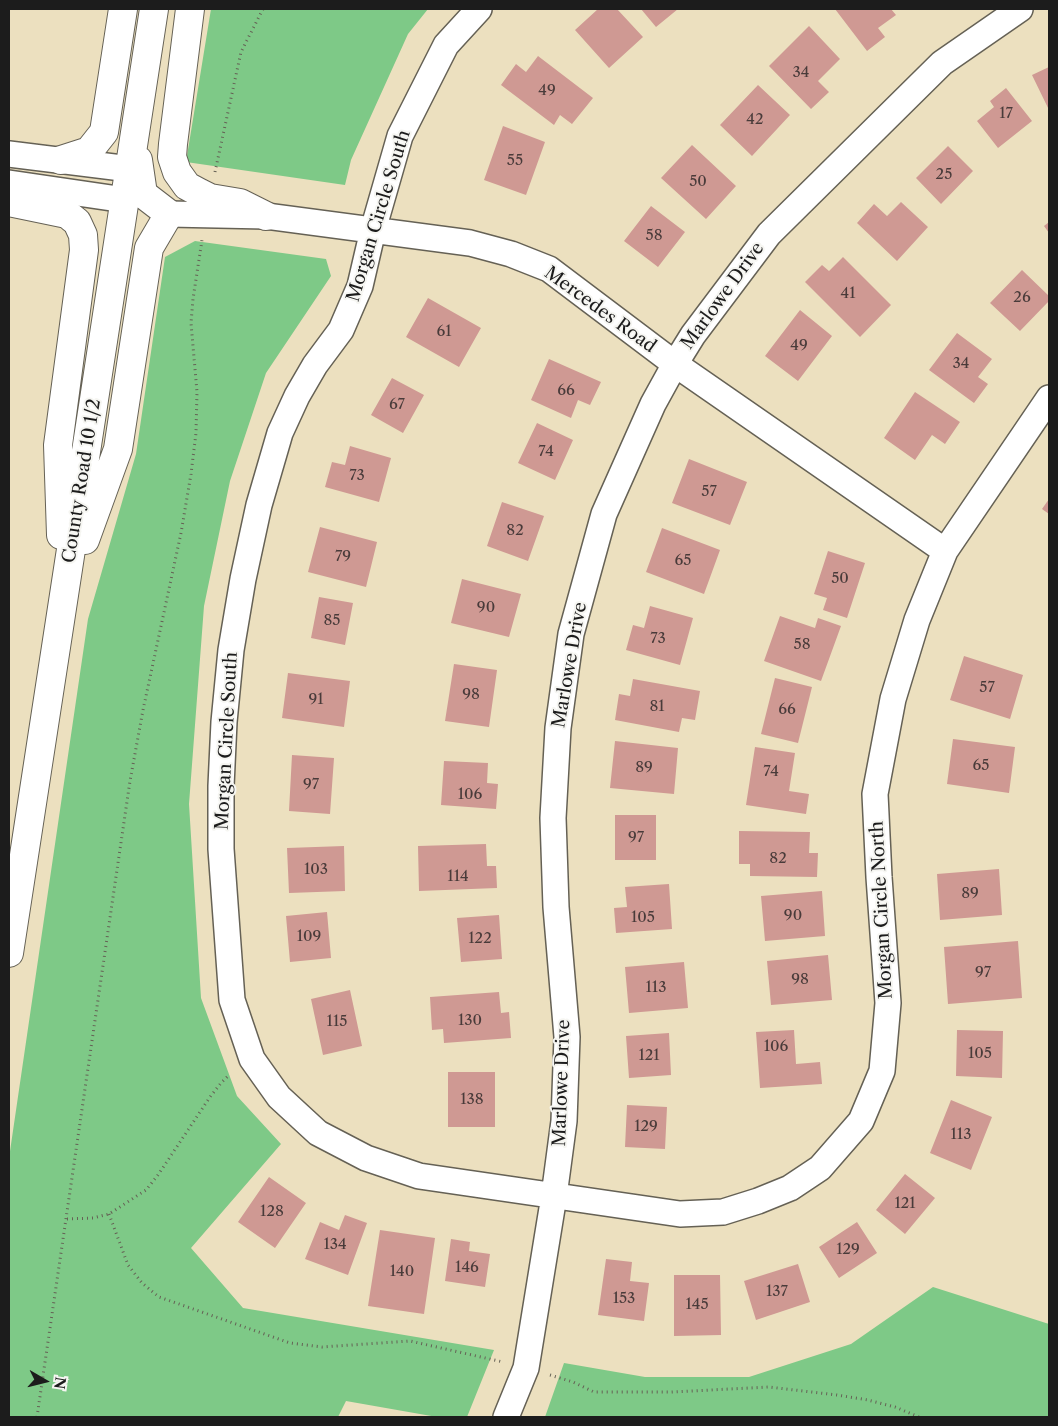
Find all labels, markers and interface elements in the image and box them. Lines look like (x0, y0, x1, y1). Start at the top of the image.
house number: 34 (793, 64, 809, 82)
house number: 49 (538, 82, 556, 100)
house number: 17 (999, 105, 1013, 123)
house number: 42 (746, 111, 764, 129)
street label: Morgan Circle South (343, 128, 415, 304)
house number: 55 (507, 152, 523, 170)
house number: 25 (936, 166, 952, 184)
house number: 50 (689, 173, 707, 191)
house number: 58 (645, 227, 663, 245)
street label: Marlowe Drive (677, 238, 769, 354)
street label: Mercedes Road (540, 262, 660, 358)
house number: 41 (841, 285, 855, 303)
house number: 26 (1013, 289, 1031, 307)
house number: 61 (436, 323, 452, 341)
house number: 49 (790, 337, 808, 355)
house number: 34 (953, 355, 969, 373)
house number: 66 (557, 382, 575, 400)
house number: 67 (389, 396, 405, 414)
street label: County Road 10 1/2 (58, 397, 106, 565)
house number: 74 (538, 443, 554, 461)
house number: 73 (349, 467, 365, 485)
house number: 57 (701, 483, 717, 501)
house number: 82 (506, 522, 524, 540)
house number: 79 (335, 548, 351, 566)
house number: 65 (675, 552, 691, 570)
house number: 50 (831, 570, 849, 588)
house number: 90 (477, 599, 495, 617)
street label: Marlowe Drive (548, 601, 592, 729)
house number: 85 (323, 612, 341, 630)
house number: 73 (650, 630, 666, 648)
house number: 58 (793, 636, 811, 654)
street label: Morgan Circle South (212, 651, 242, 831)
house number: 57 (979, 679, 995, 697)
house number: 98 (462, 686, 480, 704)
house number: 91 (308, 691, 324, 709)
house number: 81 (649, 698, 665, 716)
house number: 66 (778, 701, 796, 719)
house number: 65 (973, 757, 989, 775)
house number: 89 (635, 759, 653, 777)
house number: 74 (763, 763, 779, 781)
house number: 97 (303, 776, 319, 794)
house number: 106 (458, 786, 482, 804)
street label: Morgan Circle North (867, 820, 897, 1000)
house number: 97 (628, 829, 644, 847)
house number: 82 (769, 850, 787, 868)
house number: 103 (304, 861, 328, 879)
house number: 114 (447, 868, 469, 886)
house number: 89 (961, 885, 979, 903)
house number: 90 (784, 907, 802, 925)
house number: 105 (631, 909, 655, 927)
house number: 109 (297, 928, 321, 946)
house number: 122 (468, 930, 492, 948)
house number: 97 (975, 964, 991, 982)
house number: 98 (791, 971, 809, 989)
house number: 113 (646, 979, 666, 997)
house number: 130 (458, 1012, 482, 1030)
house number: 115 (327, 1013, 347, 1031)
street label: Marlowe Drive (549, 1019, 575, 1147)
house number: 106 (764, 1038, 788, 1056)
house number: 105 (968, 1045, 992, 1063)
house number: 121 (638, 1047, 660, 1065)
house number: 138 (460, 1091, 484, 1109)
house number: 129 (634, 1118, 658, 1136)
house number: 113 (951, 1126, 971, 1144)
house number: 121 (894, 1195, 916, 1213)
house number: 128 (260, 1203, 284, 1221)
house number: 134 (323, 1236, 347, 1254)
house number: 129 (836, 1241, 860, 1259)
house number: 146 (455, 1259, 479, 1277)
house number: 140 (390, 1263, 414, 1281)
house number: 137 (766, 1283, 788, 1301)
house number: 153 (613, 1290, 635, 1308)
house number: 145 (685, 1296, 709, 1314)
north arrow (20, 1356, 70, 1406)
text: N (50, 1376, 70, 1390)

